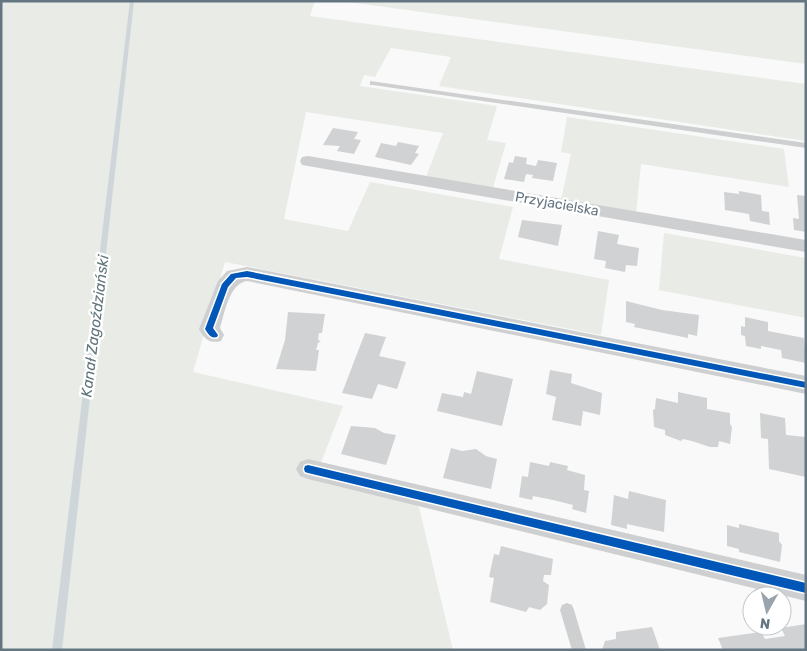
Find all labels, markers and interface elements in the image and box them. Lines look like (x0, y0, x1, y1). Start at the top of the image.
street label: Przyjacielska (514, 188, 600, 220)
water label: Kanał Zagoździański (77, 254, 113, 398)
north arrow (742, 586, 792, 636)
text: N (759, 614, 771, 632)

